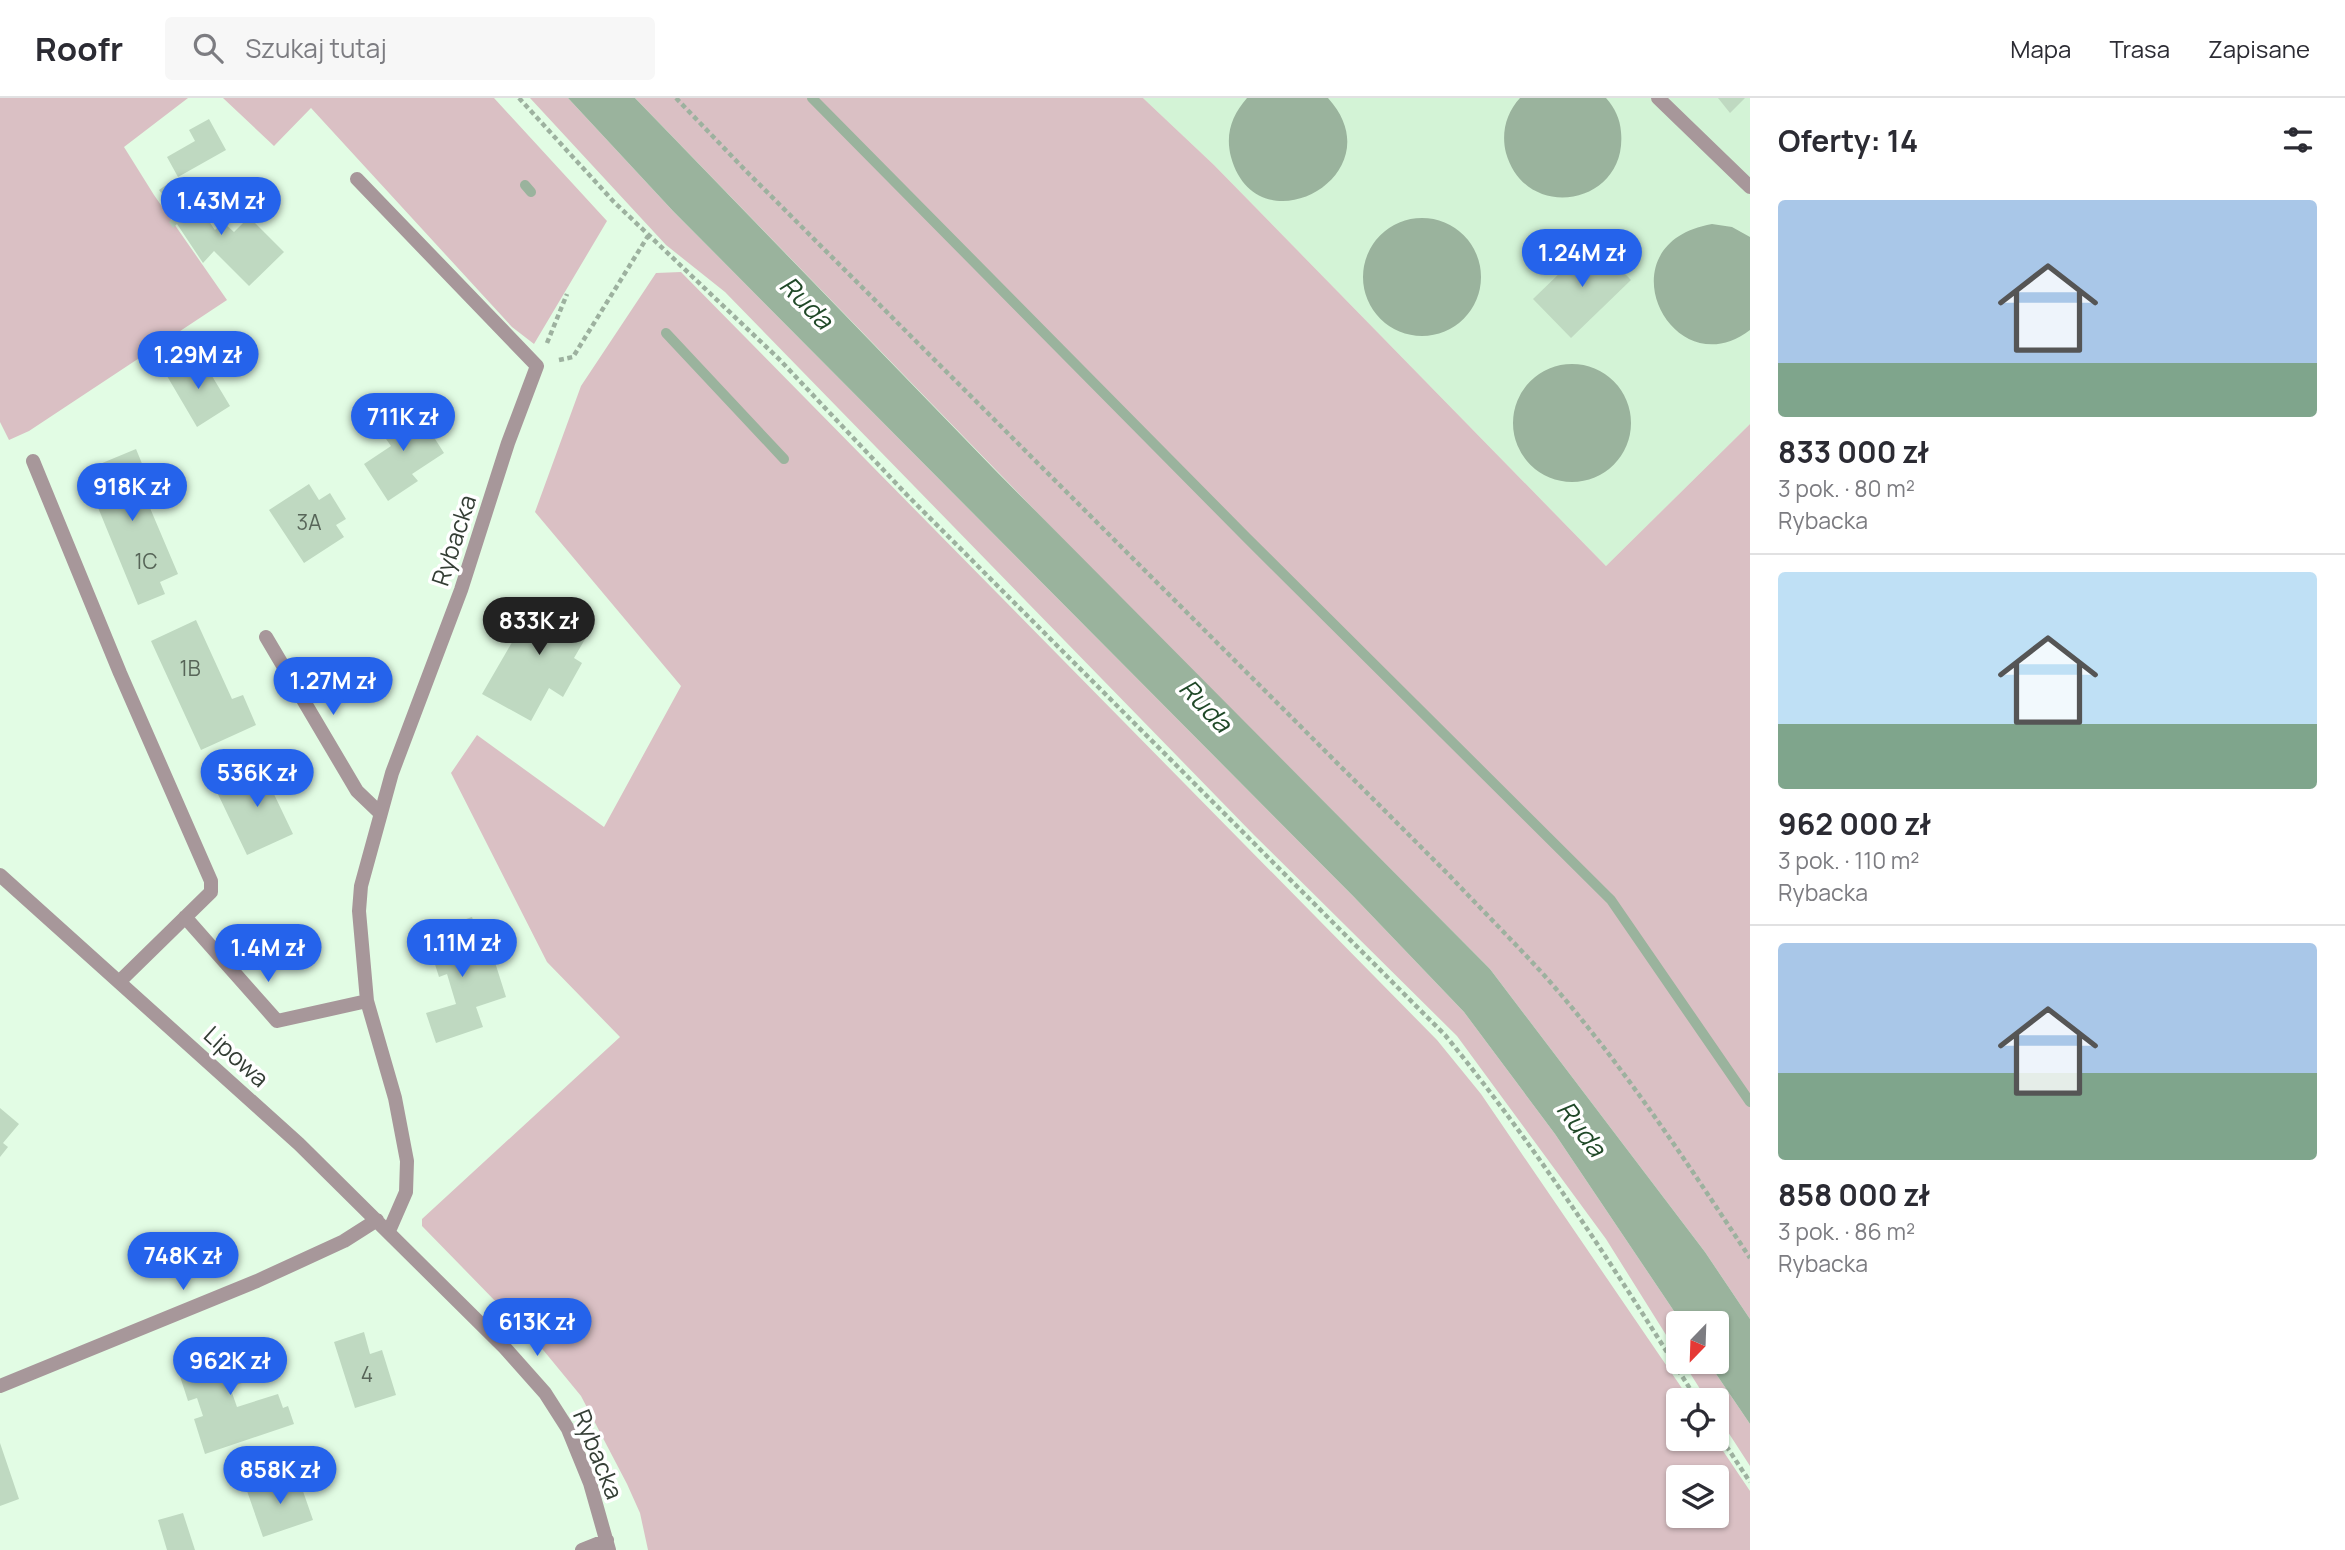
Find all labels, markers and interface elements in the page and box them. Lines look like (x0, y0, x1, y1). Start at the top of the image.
search box (165, 17, 655, 80)
text: Roofr (35, 26, 123, 71)
icon: search (189, 29, 227, 67)
text: Szukaj tutaj (245, 30, 387, 66)
text: Mapa (2010, 32, 2071, 65)
text: Trasa (2109, 32, 2170, 65)
text: Zapisane (2208, 32, 2310, 65)
text: Oferty: 14 (1778, 120, 1918, 161)
icon: filters (2279, 121, 2317, 159)
pin: 1.43M zł (149, 178, 293, 237)
text: 1.43M zł (177, 184, 265, 216)
pin: 1.24M zł (1510, 230, 1654, 289)
text: 1.24M zł (1538, 236, 1626, 268)
icon: home (1985, 245, 2111, 371)
water label: Ruda (772, 267, 843, 338)
pin: 1.29M zł (126, 331, 270, 391)
text: 1.29M zł (154, 338, 242, 370)
pin: 711K zł (338, 394, 468, 453)
text: 711K zł (367, 400, 439, 432)
text: 833 000 zł (1778, 431, 1929, 472)
pin: 918K zł (67, 464, 197, 523)
text: 918K zł (93, 470, 171, 502)
text: 3 pok. · 80 m² (1778, 472, 1915, 504)
street label: Rybacka (423, 490, 483, 590)
text: Rybacka (1778, 504, 1868, 536)
house number: 3A (297, 508, 321, 536)
house number: 1C (134, 547, 158, 575)
pin: 833K zł (474, 598, 604, 657)
text: 833K zł (499, 604, 579, 636)
icon: home (1985, 617, 2111, 743)
house number: 1B (179, 654, 201, 682)
pin: 1.27M zł (261, 658, 405, 717)
text: 1.27M zł (290, 664, 376, 696)
water label: Ruda (1172, 670, 1241, 741)
pin: 536K zł (192, 750, 322, 809)
text: 536K zł (217, 756, 297, 788)
text: 962 000 zł (1778, 803, 1931, 844)
text: 3 pok. · 110 m² (1778, 844, 1919, 876)
text: Rybacka (1778, 876, 1868, 908)
pin: 1.11M zł (390, 920, 534, 979)
pin: 1.4M zł (203, 924, 333, 984)
text: 1.11M zł (423, 926, 501, 958)
text: 1.4M zł (231, 931, 305, 963)
icon: home (1985, 988, 2111, 1114)
street label: Lipowa (197, 1018, 277, 1094)
water label: Ruda (1549, 1093, 1616, 1165)
text: 858 000 zł (1778, 1174, 1930, 1215)
text: 3 pok. · 86 m² (1778, 1215, 1915, 1247)
pin: 748K zł (118, 1232, 248, 1292)
text: 748K zł (144, 1239, 222, 1271)
text: Rybacka (1778, 1247, 1868, 1279)
pin: 613K zł (472, 1298, 602, 1358)
text: 613K zł (499, 1305, 575, 1337)
north arrow (1666, 1311, 1729, 1374)
map controls (1666, 1311, 1729, 1528)
pin: 962K zł (165, 1338, 295, 1397)
text: 962K zł (189, 1344, 271, 1376)
house number: 4 (361, 1360, 373, 1388)
button: locate (1666, 1388, 1729, 1451)
street label: Rybacka (566, 1404, 632, 1504)
pin: 858K zł (215, 1446, 345, 1506)
text: 858K zł (239, 1453, 321, 1485)
button: layers (1666, 1465, 1729, 1528)

